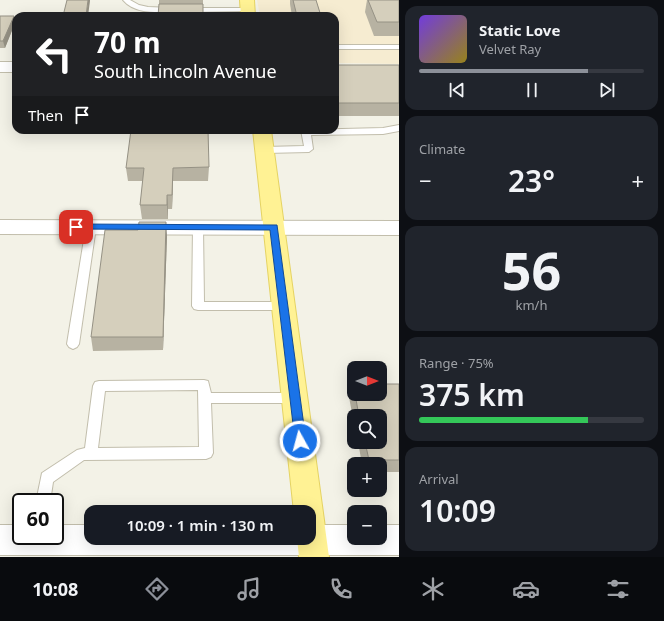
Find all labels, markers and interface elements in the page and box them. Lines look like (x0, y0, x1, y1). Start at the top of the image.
text: Static Love (479, 20, 560, 40)
text: 70 m (94, 23, 161, 61)
icon: left (28, 28, 80, 80)
text: Velvet Ray (479, 40, 541, 58)
text: South Lincoln Avenue (94, 59, 277, 83)
icon: previous (446, 79, 468, 101)
icon: pause (521, 79, 543, 101)
icon: next (596, 79, 618, 101)
icon: arrive (71, 104, 93, 126)
text: Then (28, 105, 63, 125)
text: Climate (419, 140, 465, 158)
text: 23° (508, 160, 555, 201)
text: − (419, 165, 432, 195)
text: + (631, 165, 644, 195)
pin (59, 210, 93, 244)
icon: arrive (65, 216, 87, 238)
text: 56 (502, 234, 561, 305)
text: km/h (516, 296, 547, 314)
text: Range · 75% (419, 354, 494, 372)
north arrow (347, 361, 387, 401)
map controls (347, 361, 387, 545)
text: 375 km (419, 374, 525, 415)
button: search (347, 409, 387, 449)
position arrow (279, 420, 321, 462)
button: + (347, 457, 387, 497)
text: Arrival (419, 470, 459, 488)
text: 10:09 (419, 490, 496, 531)
speed limit sign: 60 (12, 493, 64, 545)
button: − (347, 505, 387, 545)
text: 10:09 · 1 min · 130 m (126, 515, 274, 535)
icon: directions (143, 575, 171, 603)
icon: music (235, 575, 263, 603)
icon: phone (327, 575, 355, 603)
icon: climate (419, 575, 447, 603)
icon: car (512, 575, 540, 603)
icon: filters (604, 575, 632, 603)
text: 10:08 (32, 577, 78, 601)

